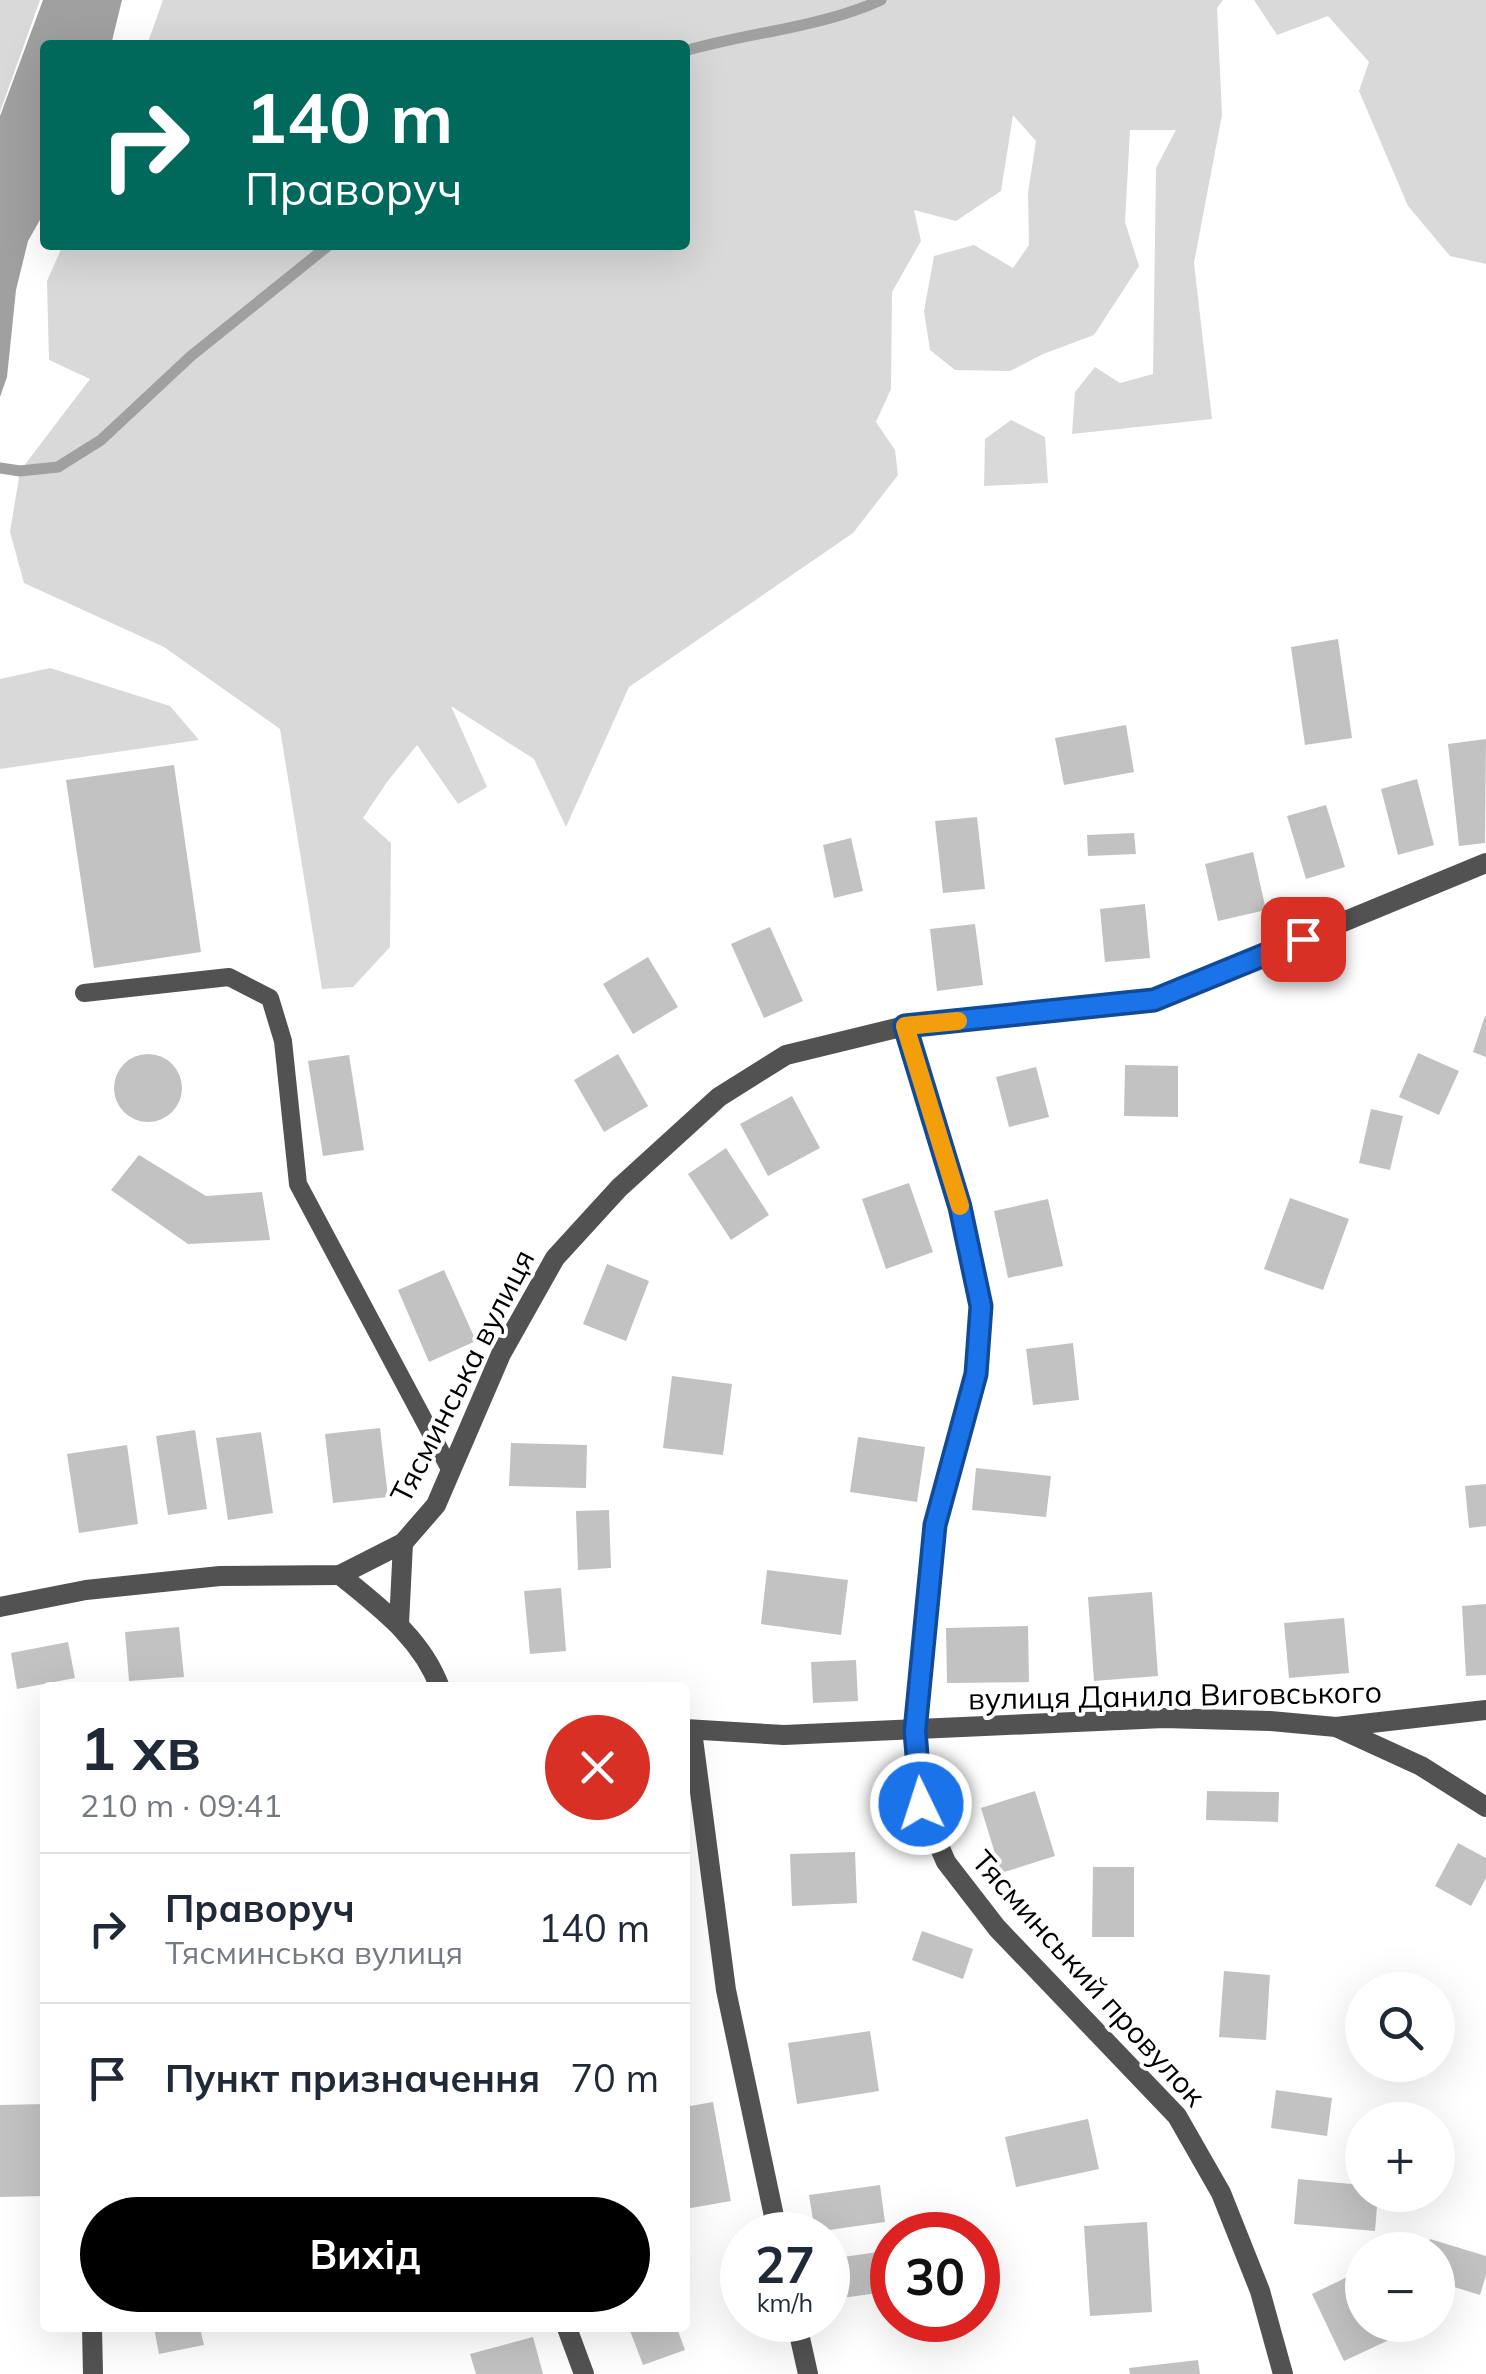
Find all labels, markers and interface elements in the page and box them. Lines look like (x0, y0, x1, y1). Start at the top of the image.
text: 140 m (245, 73, 453, 161)
icon: right (80, 80, 210, 210)
text: Праворуч (245, 160, 462, 216)
pin (1261, 897, 1346, 982)
icon: arrive (1276, 912, 1331, 967)
street label: Тясминська вулиця (382, 1243, 542, 1509)
street label: вулиця Данила Виговського (968, 1672, 1382, 1718)
text: 1 хв (80, 1710, 201, 1785)
button: close (545, 1715, 650, 1820)
position arrow (869, 1752, 973, 1856)
text: 210 m · 09:41 (80, 1785, 282, 1825)
street label: Тясминський провулок (964, 1842, 1215, 2114)
text: Праворуч (165, 1884, 355, 1932)
icon: right (80, 1901, 135, 1956)
text: 140 m (538, 1904, 650, 1952)
text: Тясминська вулиця (165, 1932, 463, 1972)
map controls (1345, 1972, 1455, 2342)
button: search (1345, 1972, 1455, 2082)
icon: arrive (80, 2051, 135, 2106)
text: Пункт призначення (165, 2054, 540, 2102)
text: 70 m (570, 2054, 659, 2102)
button: + (1345, 2102, 1455, 2212)
button: Вихід (80, 2197, 650, 2312)
speed limit sign: 30 (870, 2212, 1000, 2342)
button: − (1345, 2232, 1455, 2342)
text: 27 (755, 2233, 815, 2296)
text: km/h (757, 2287, 813, 2318)

